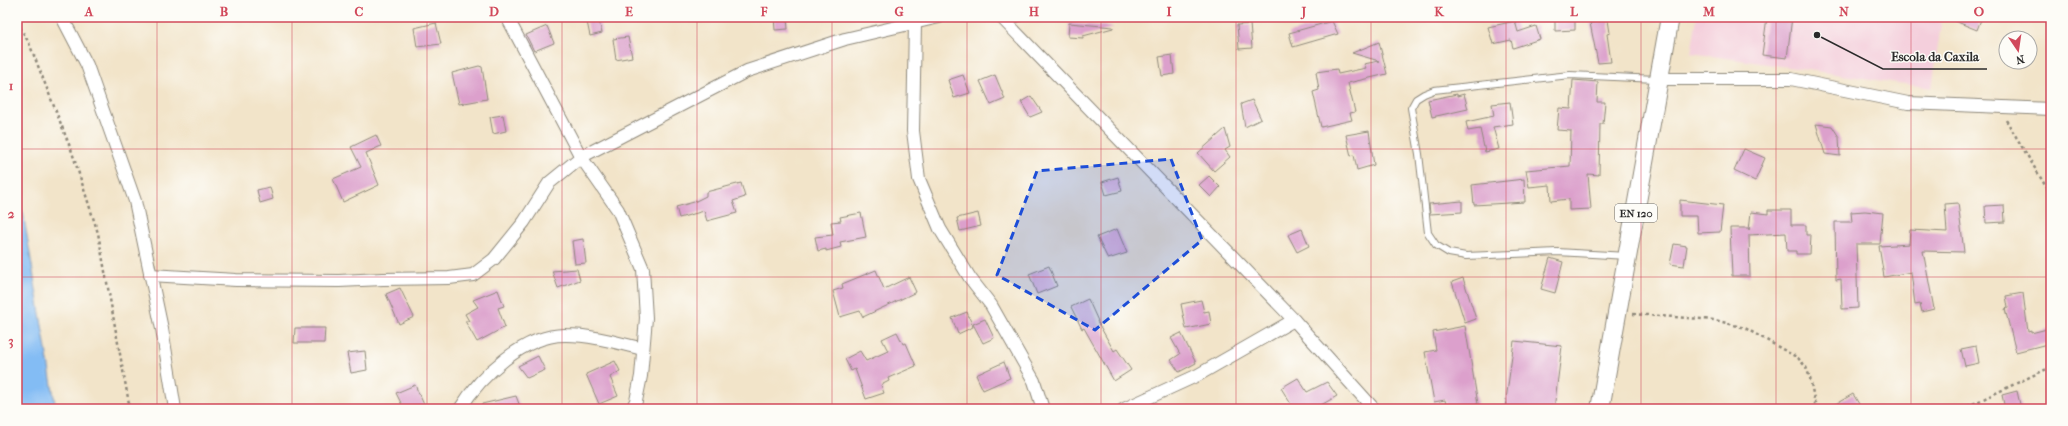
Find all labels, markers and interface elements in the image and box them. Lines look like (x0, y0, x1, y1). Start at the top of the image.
text: A (84, 4, 94, 19)
text: B (220, 4, 229, 19)
text: C (355, 4, 364, 19)
text: D (489, 4, 499, 19)
text: E (625, 4, 633, 19)
text: F (760, 4, 768, 19)
text: G (894, 4, 904, 19)
text: H (1029, 4, 1040, 19)
text: I (1166, 4, 1172, 19)
text: J (1300, 4, 1307, 20)
text: K (1434, 4, 1445, 19)
text: L (1570, 4, 1579, 19)
text: M (1702, 4, 1715, 19)
text: N (1839, 4, 1849, 19)
text: O (1974, 4, 1984, 19)
north arrow (1998, 30, 2038, 70)
callout: Escola da Caxila (1883, 44, 1987, 69)
text: Escola da Caxila (1891, 49, 1980, 64)
text: N (2014, 52, 2026, 67)
text: 1 (9, 78, 14, 93)
road number: EN 120 (1615, 204, 1657, 222)
text: 2 (8, 206, 15, 221)
text: 3 (8, 333, 14, 349)

